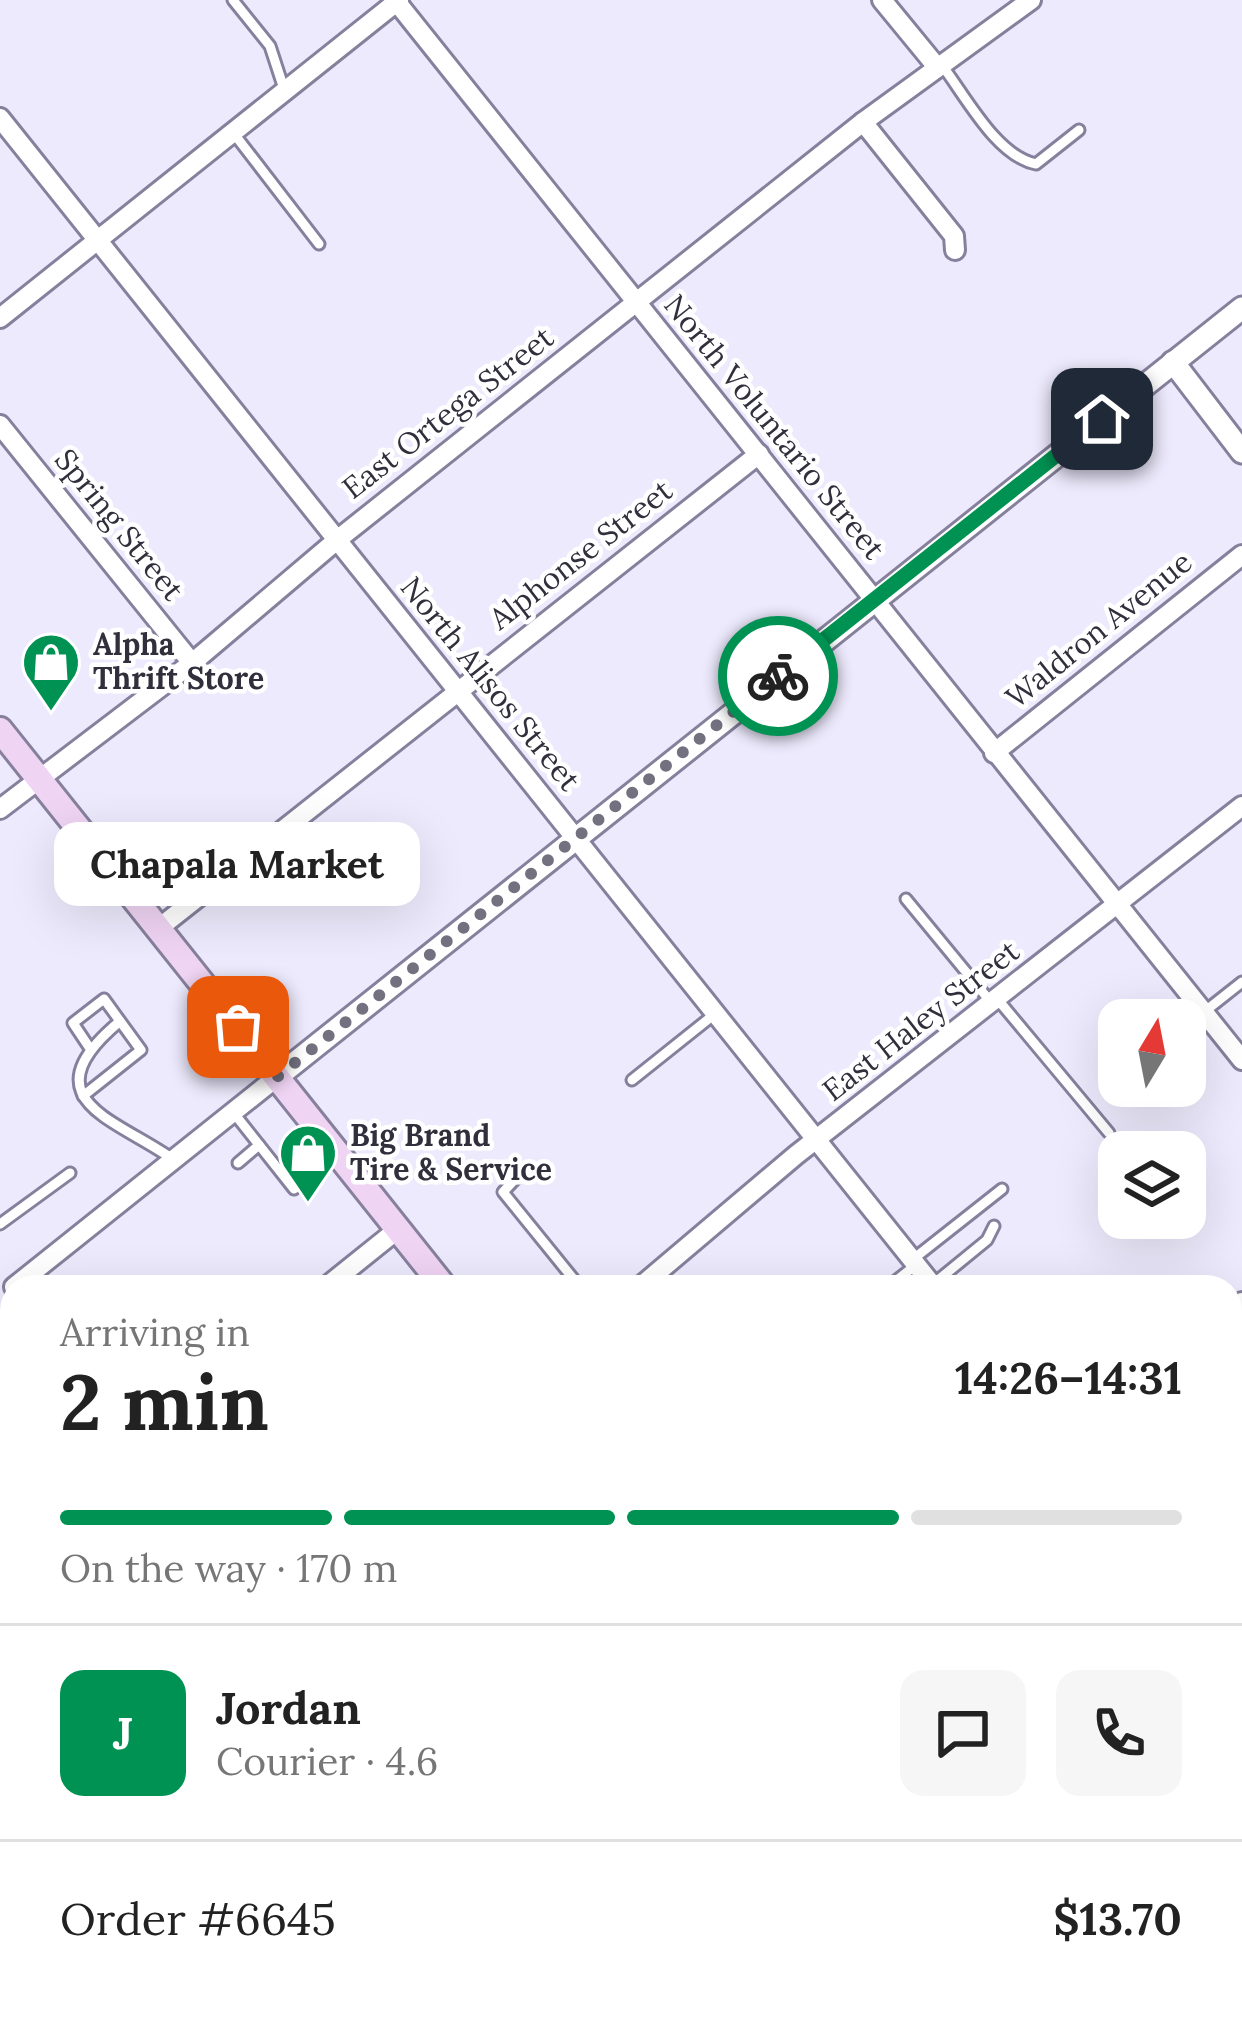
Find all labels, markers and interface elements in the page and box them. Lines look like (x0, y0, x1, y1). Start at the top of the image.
street label: North Voluntario Street (656, 286, 894, 567)
street label: East Ortega Street (334, 318, 561, 507)
pin (1051, 368, 1153, 470)
icon: home (1069, 386, 1135, 452)
street label: Spring Street (46, 441, 193, 609)
street label: Alphonse Street (481, 471, 680, 638)
street label: Waldron Avenue (998, 543, 1199, 716)
street label: North Alisos Street (393, 569, 589, 798)
courier (718, 616, 838, 736)
place label: Alpha Thrift Store (93, 625, 264, 697)
shop icon: Alpha Thrift Store (20, 631, 82, 713)
icon: bike (745, 643, 811, 709)
callout: Chapala Market (55, 823, 421, 907)
text: Chapala Market (90, 839, 384, 889)
street label: East Haley Street (814, 931, 1027, 1110)
pin (187, 976, 289, 1078)
icon: bag (205, 994, 271, 1060)
north arrow (1098, 999, 1206, 1107)
map controls (1098, 999, 1206, 1239)
place label: Big Brand Tire & Service (350, 1116, 552, 1188)
shop icon: Big Brand Tire & Service (277, 1122, 339, 1204)
button: layers (1098, 1131, 1206, 1239)
text: Arriving in (60, 1307, 250, 1357)
text: 14:26–14:31 (955, 1349, 1182, 1406)
text: 2 min (60, 1352, 269, 1451)
text: On the way · 170 m (60, 1543, 398, 1593)
button: chat (900, 1670, 1026, 1796)
button: phone (1056, 1670, 1182, 1796)
text: Jordan (216, 1679, 361, 1736)
text: J (113, 1704, 133, 1761)
text: Courier · 4.6 (216, 1736, 438, 1786)
text: Order #6645 (60, 1890, 336, 1947)
text: $13.70 (1053, 1890, 1182, 1947)

